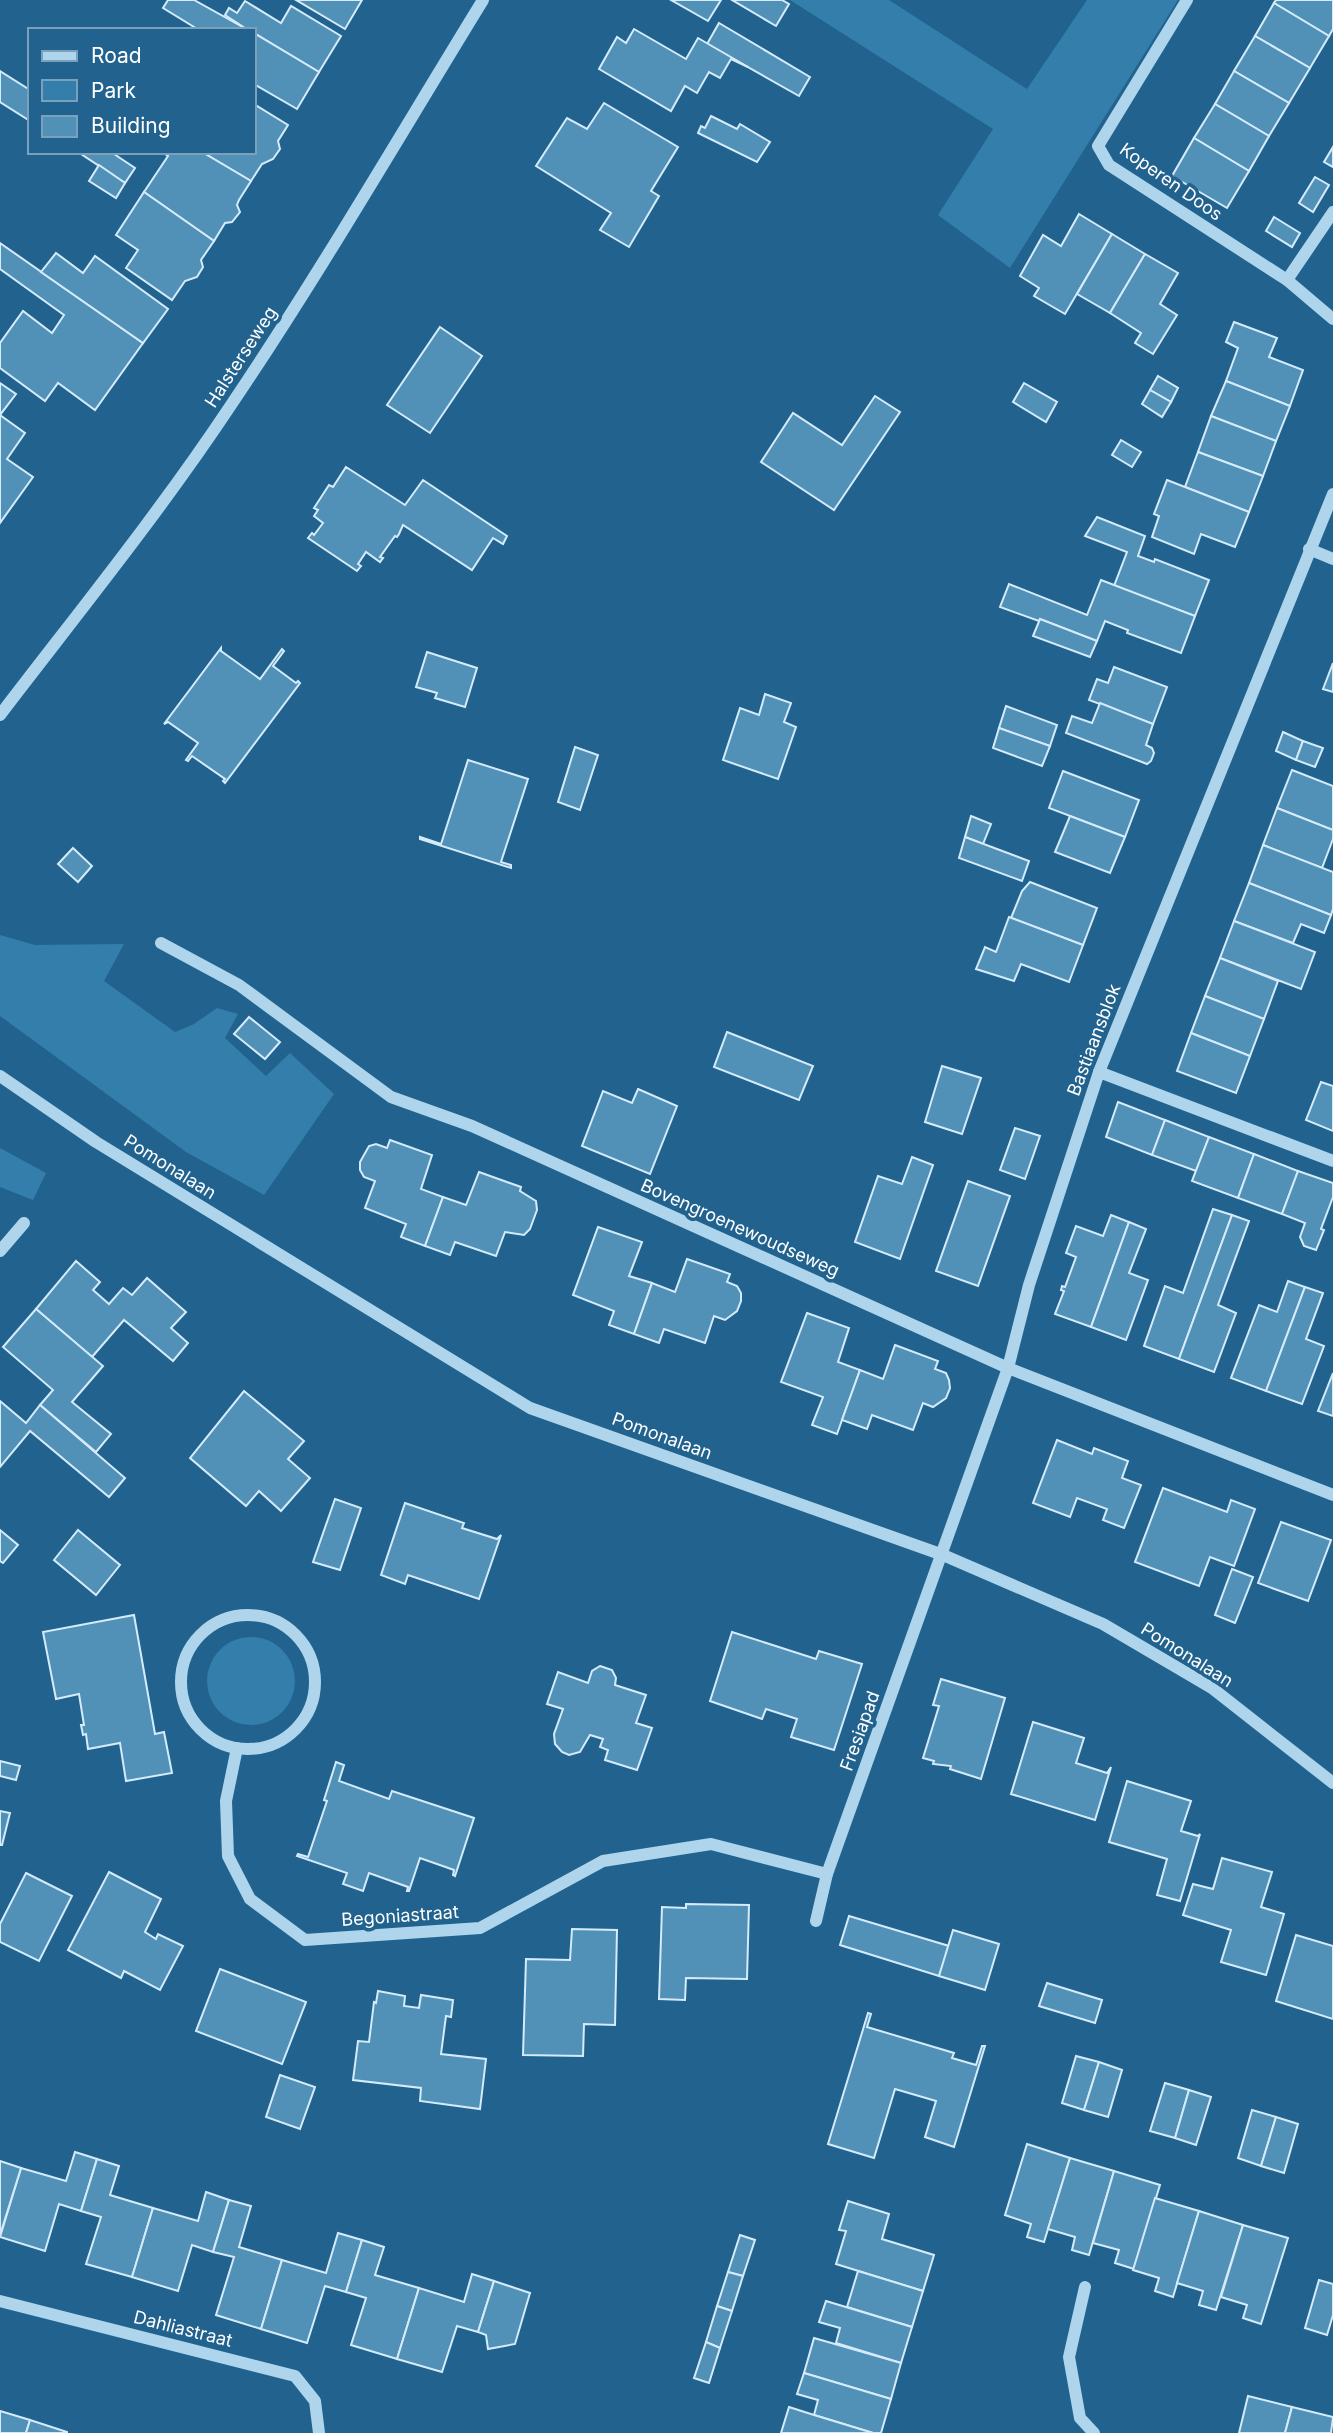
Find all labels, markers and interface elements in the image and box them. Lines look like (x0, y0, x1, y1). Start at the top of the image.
legend (28, 28, 256, 154)
text: Road (91, 43, 142, 68)
text: Park (91, 78, 136, 103)
text: Building (91, 113, 171, 138)
street label: Koperen Doos (1116, 138, 1227, 225)
street label: Halsterseweg (200, 302, 281, 411)
street label: Bastiaansblok (1063, 981, 1125, 1099)
street label: Pomonalaan (120, 1130, 220, 1203)
street label: Bovengroenewoudseweg (638, 1174, 843, 1281)
street label: Pomonalaan (609, 1408, 715, 1463)
street label: Pomonalaan (1137, 1618, 1237, 1691)
street label: Fresiapad (835, 1688, 884, 1774)
street label: Begoniastraat (341, 1901, 459, 1930)
street label: Dahliastraat (132, 2306, 235, 2351)

